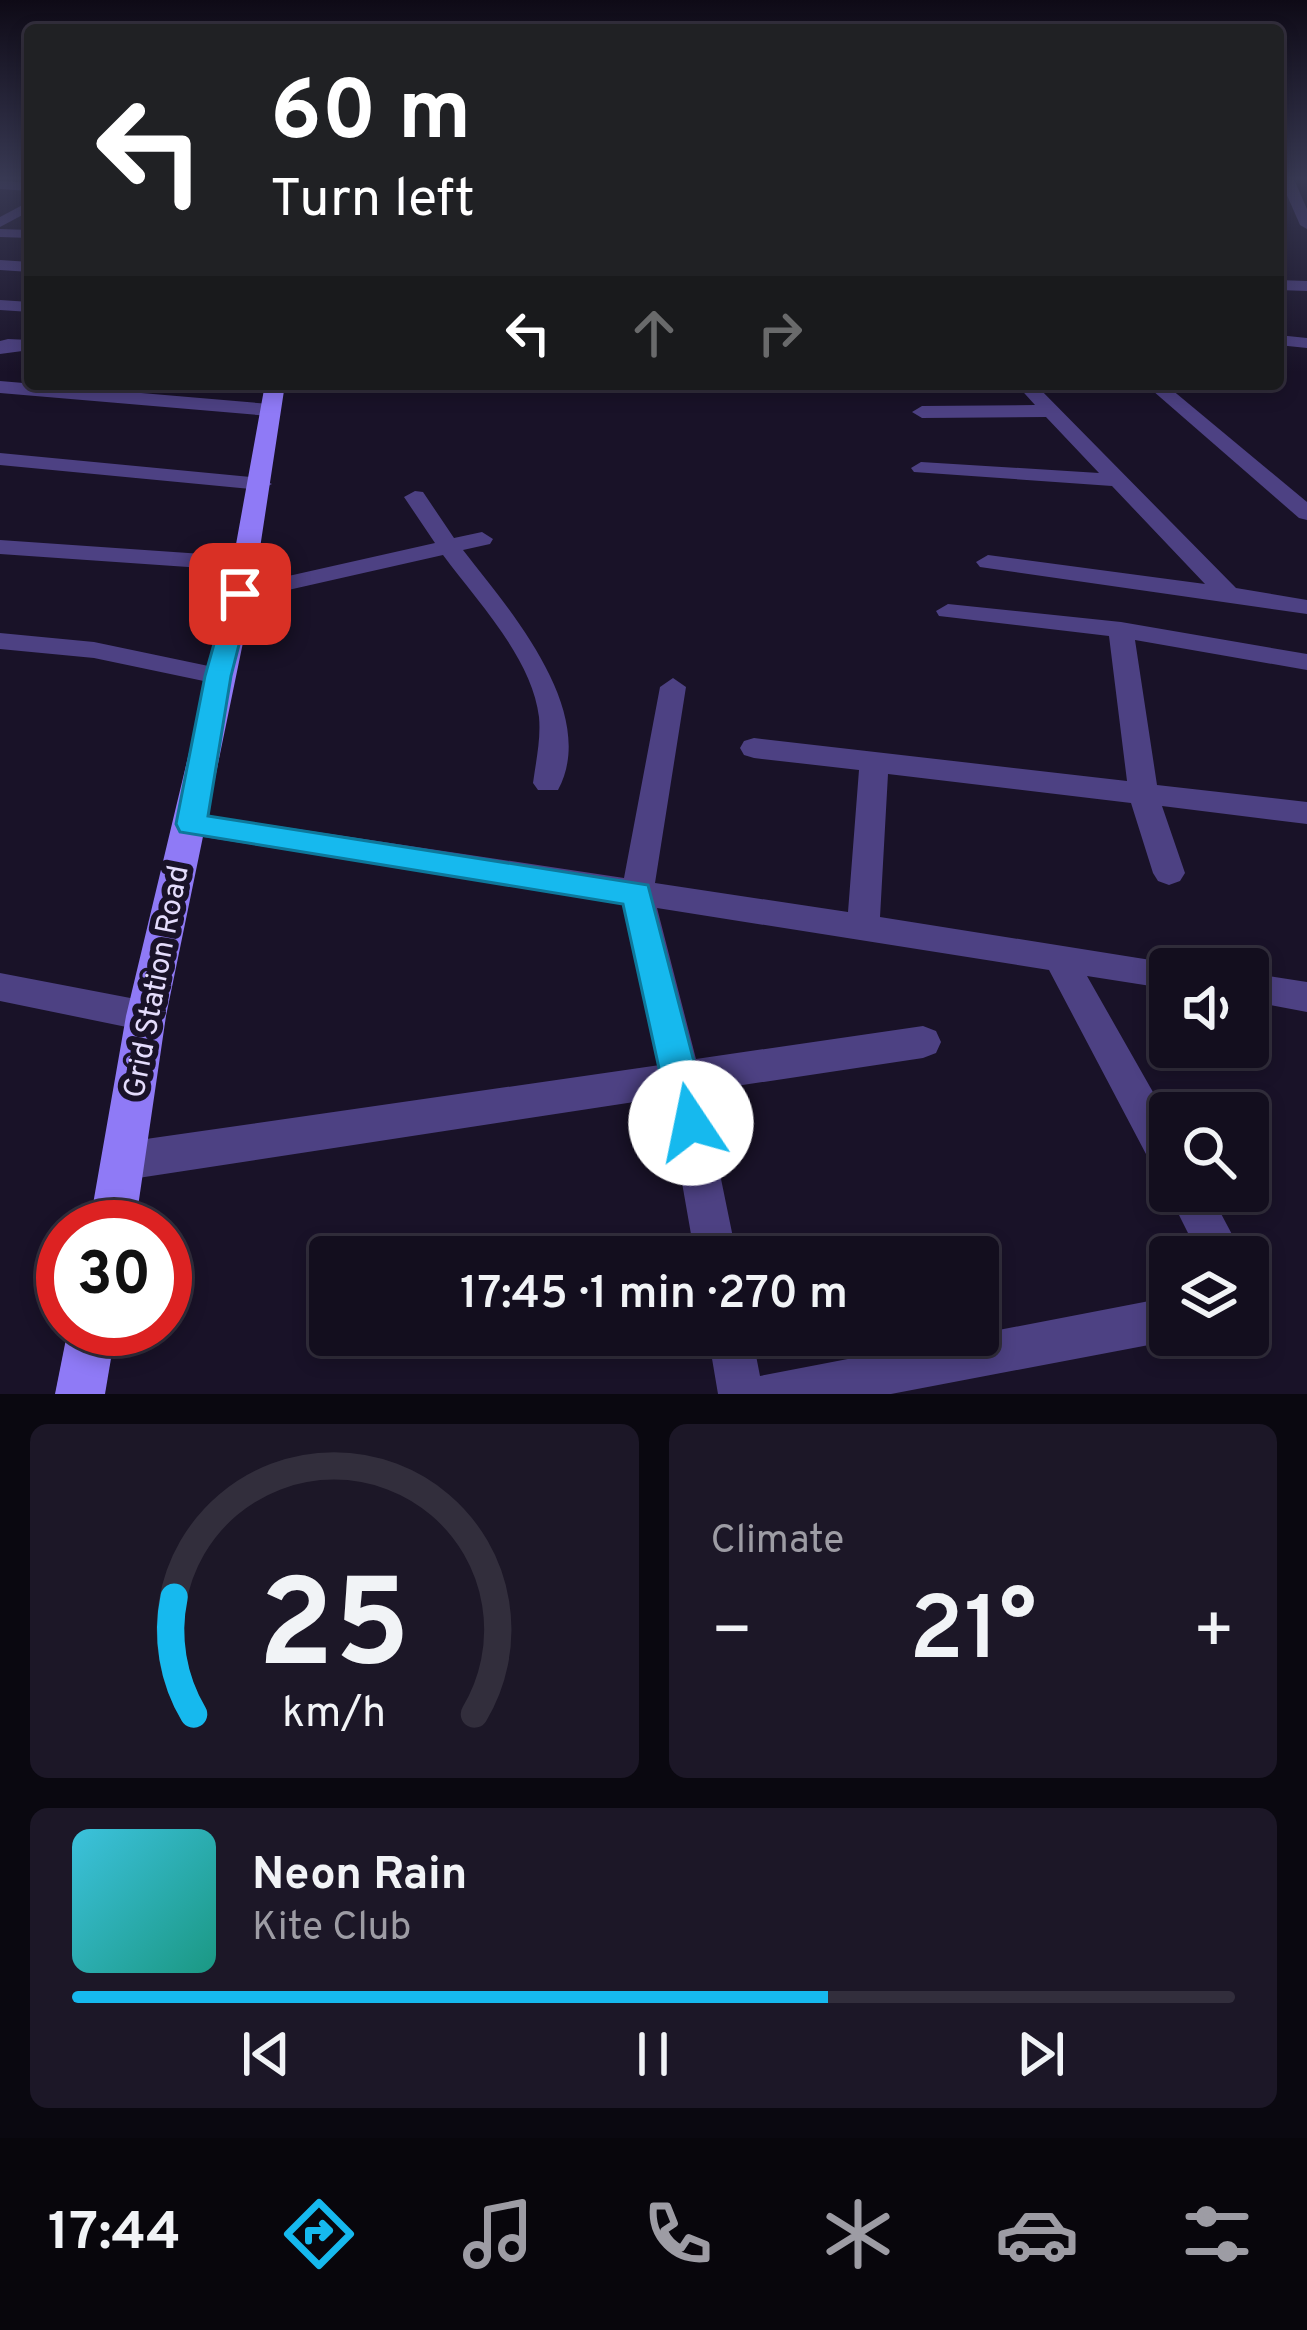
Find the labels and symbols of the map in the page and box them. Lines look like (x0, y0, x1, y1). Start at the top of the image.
pin (189, 543, 291, 645)
street label: Grid Station Road (117, 863, 199, 1101)
position arrow (628, 1060, 754, 1186)
speed limit sign: 30 (36, 1200, 192, 1356)

